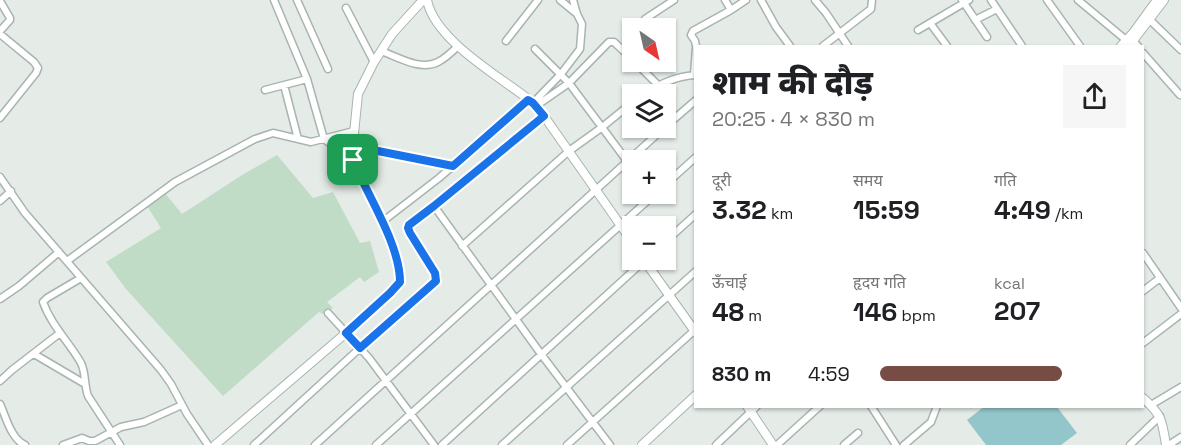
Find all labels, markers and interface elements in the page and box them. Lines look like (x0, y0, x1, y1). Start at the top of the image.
north arrow (622, 18, 676, 72)
map controls (622, 18, 676, 270)
text: शाम की दौड़ (712, 62, 873, 104)
button: share (1063, 65, 1126, 128)
button: layers (622, 84, 676, 138)
text: 20:25 · 4 × 830 m (712, 106, 875, 132)
pin (327, 134, 378, 185)
icon: arrive (336, 143, 369, 176)
button: + (622, 150, 676, 204)
text: दूरी (712, 170, 731, 191)
text: समय (853, 170, 883, 191)
text: गति (994, 170, 1016, 191)
text: 3.32 (712, 193, 767, 227)
text: 15:59 (853, 193, 920, 227)
text: 4:49 (994, 193, 1051, 227)
text: km (767, 203, 793, 224)
text: /km (1051, 203, 1083, 224)
button: − (622, 216, 676, 270)
text: ऊँचाई (712, 272, 747, 293)
text: हृदय गति (853, 272, 906, 293)
text: kcal (994, 273, 1025, 294)
text: 207 (994, 294, 1040, 328)
text: 48 (712, 295, 744, 329)
text: 146 (853, 295, 897, 329)
text: m (744, 305, 762, 326)
text: bpm (897, 305, 936, 326)
text: 830 m (712, 361, 771, 387)
text: 4:59 (808, 361, 850, 387)

